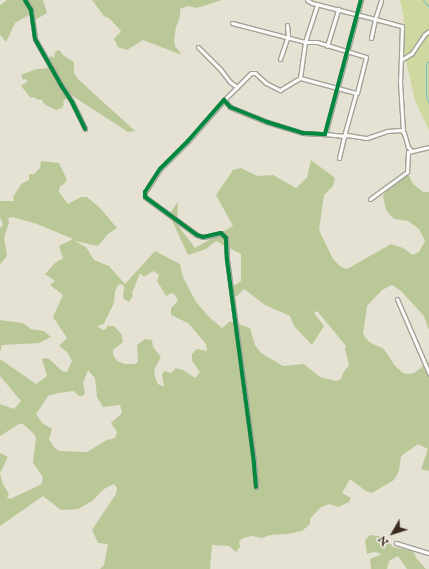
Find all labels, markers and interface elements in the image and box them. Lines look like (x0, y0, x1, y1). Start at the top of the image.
north arrow (373, 513, 413, 553)
text: N (375, 532, 392, 549)

